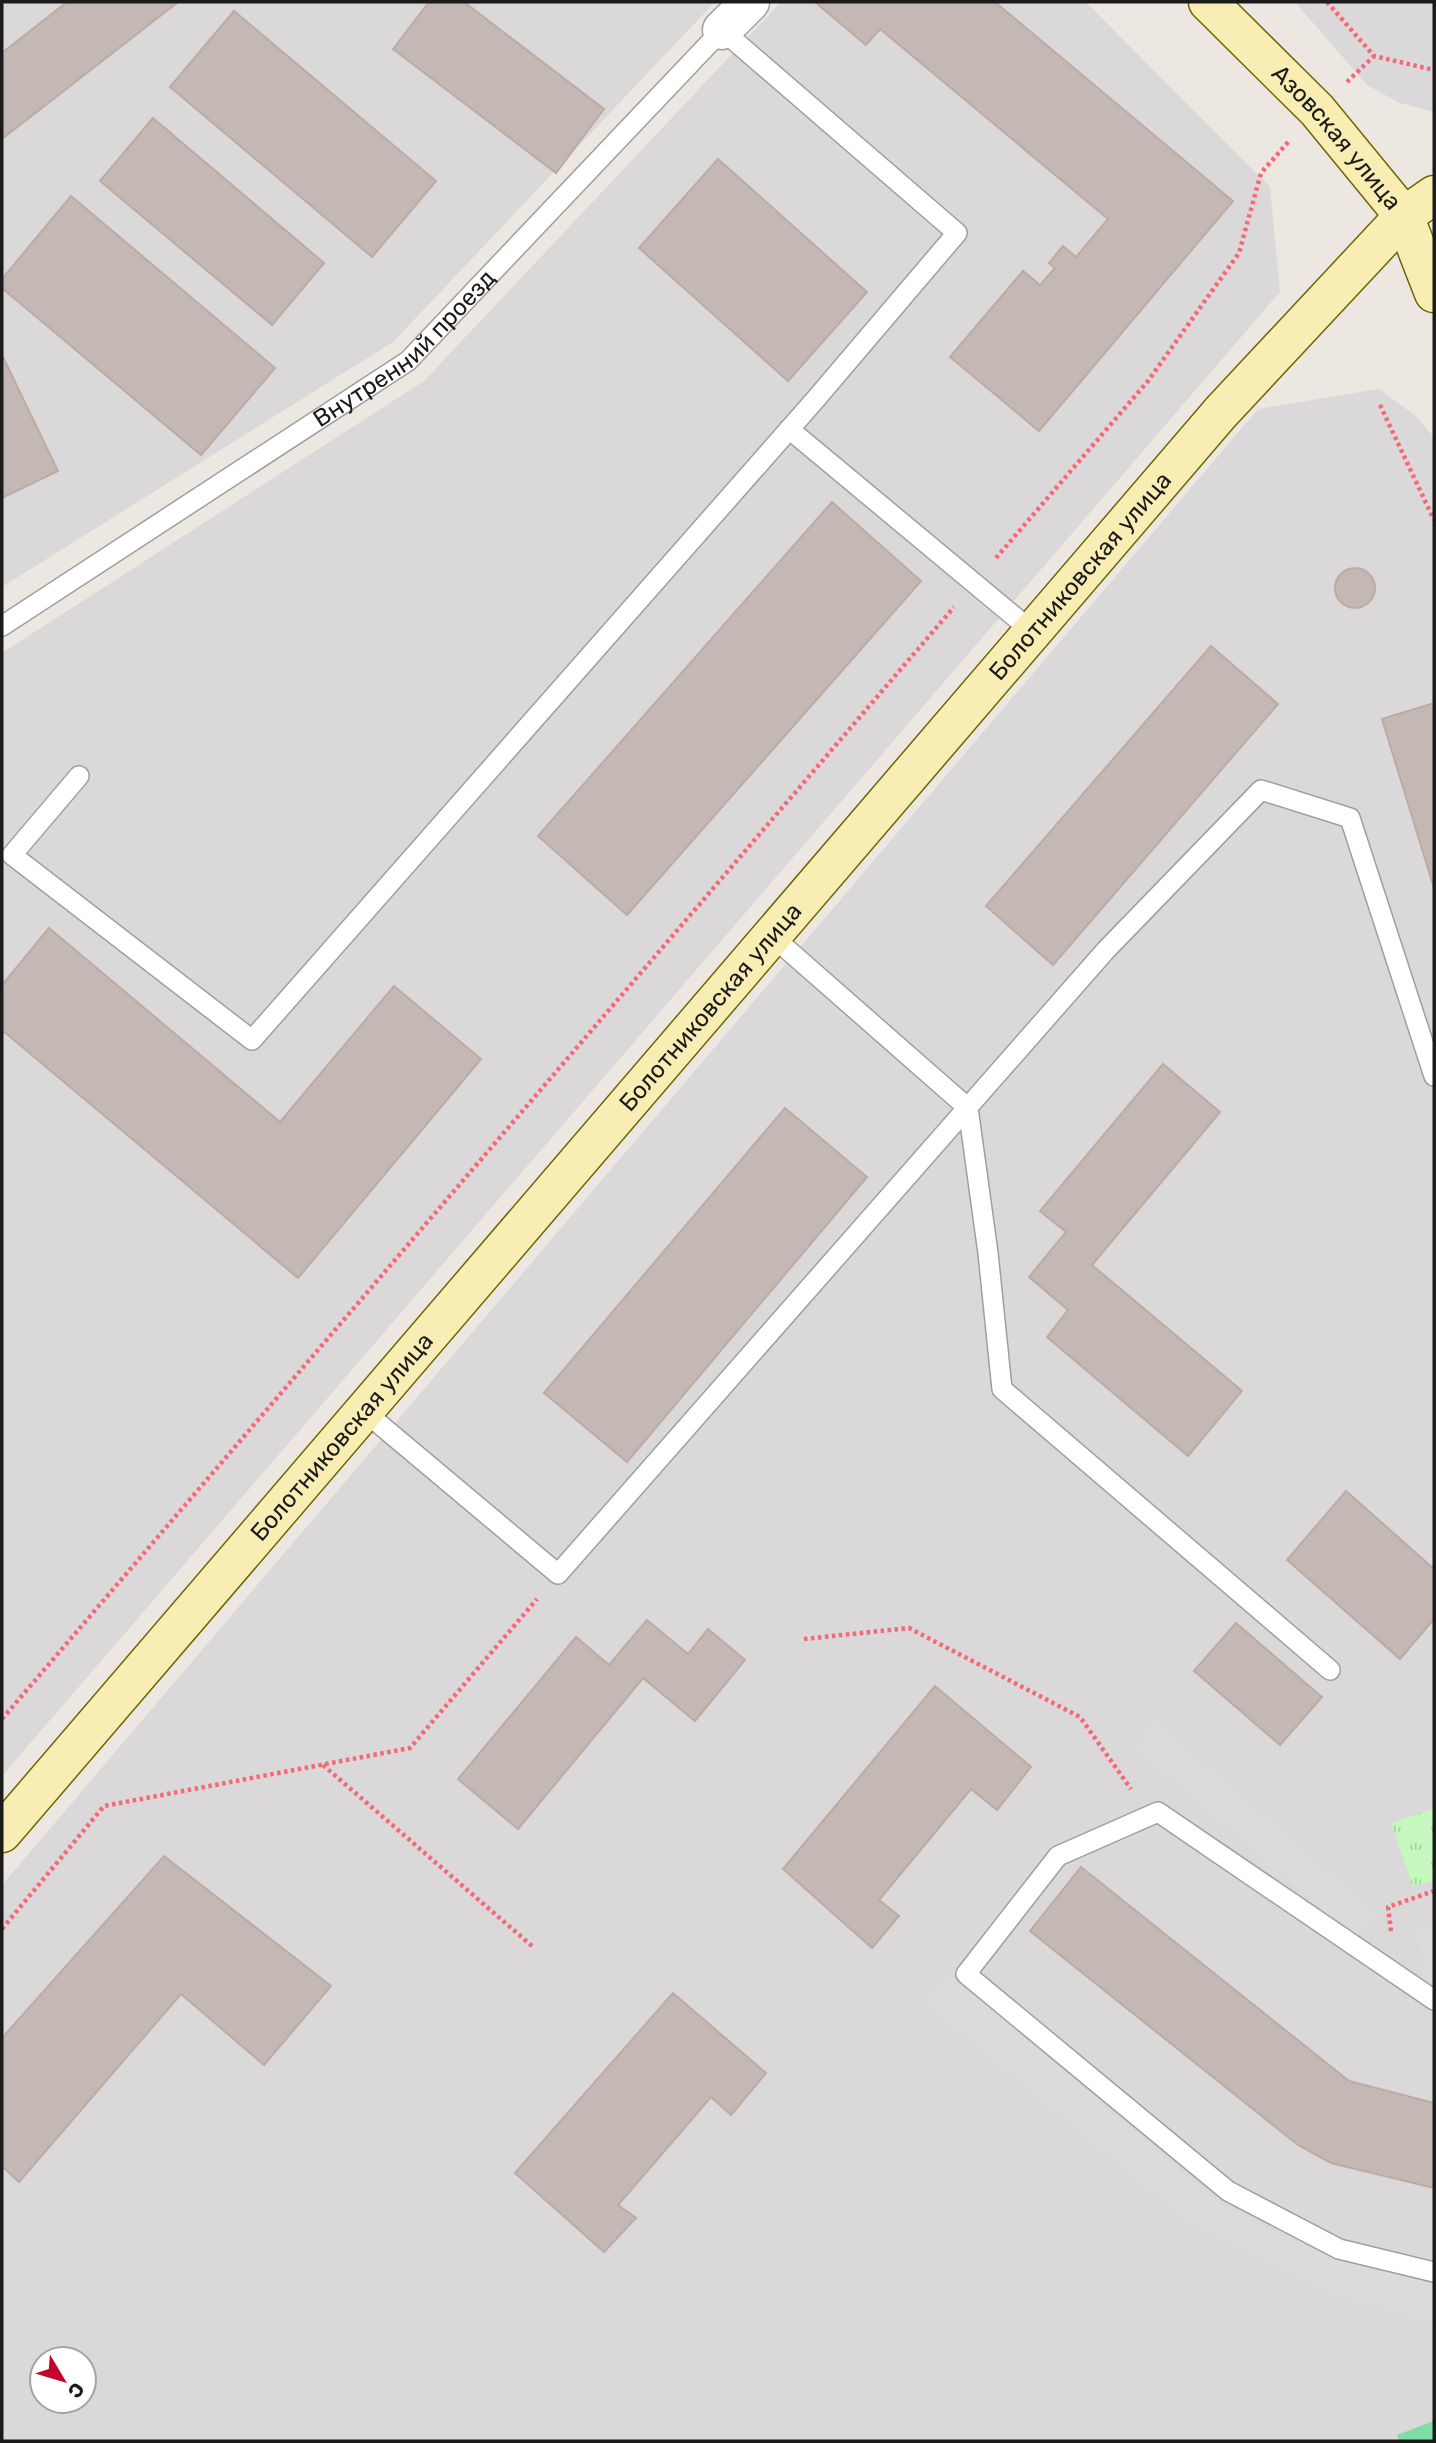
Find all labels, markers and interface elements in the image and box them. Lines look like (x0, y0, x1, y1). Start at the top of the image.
street label: Азовская улица (1266, 59, 1407, 216)
street label: Внутренний проезд (308, 264, 501, 433)
street label: Болотниковская улица (983, 466, 1177, 686)
street label: Болотниковская улица (613, 897, 807, 1117)
street label: Болотниковская улица (245, 1327, 439, 1547)
north arrow (28, 2345, 98, 2415)
text: С (63, 2378, 89, 2402)

